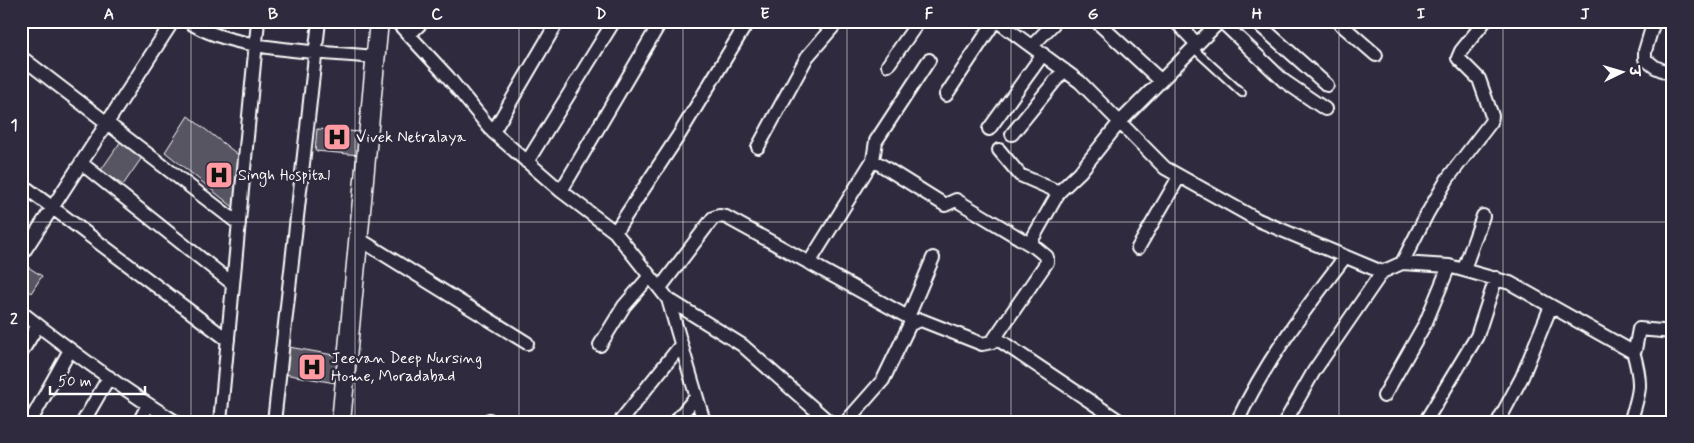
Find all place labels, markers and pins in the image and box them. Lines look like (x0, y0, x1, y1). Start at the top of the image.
hospital icon: Vivek Netralaya (322, 122, 352, 152)
place label: Vivek Netralaya (356, 127, 466, 148)
hospital icon: Singh Hospital (204, 160, 234, 190)
place label: Singh Hospital (238, 165, 330, 187)
place label: Jeevan Deep Nursing Home, Moradabad (331, 348, 482, 387)
hospital icon: Jeevan Deep Nursing Home, Moradabad (297, 352, 327, 382)

